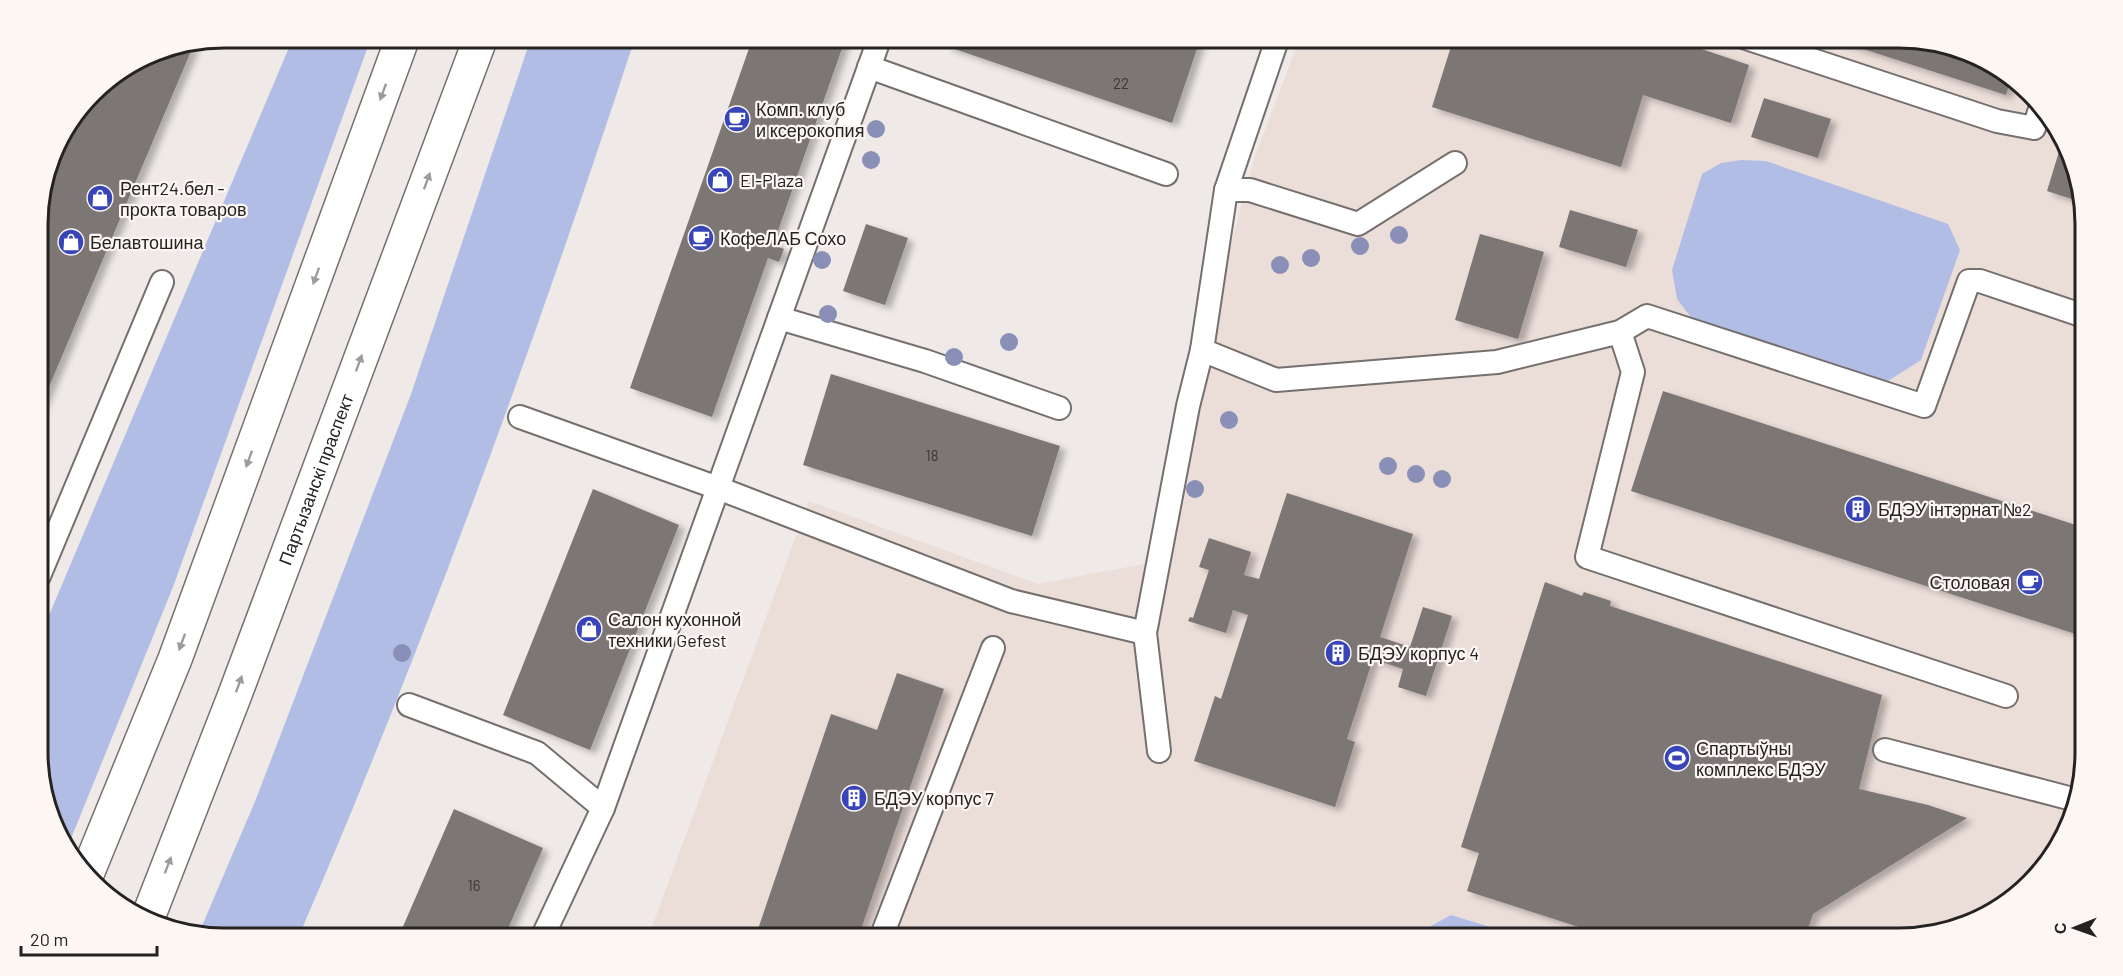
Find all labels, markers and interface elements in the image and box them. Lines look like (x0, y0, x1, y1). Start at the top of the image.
house number: 22 (1113, 74, 1129, 92)
one-way arrow (378, 84, 388, 102)
place label: Комп. клуб и ксерокопия (756, 98, 864, 141)
cafe icon: Комп. клуб и ксерокопия (722, 104, 752, 134)
shop icon: El-Plaza (705, 165, 735, 195)
place label: El-Plaza (740, 169, 803, 191)
one-way arrow (423, 172, 432, 190)
place label: Рент24.бел - прокта товаров (120, 177, 247, 220)
shop icon: Рент24.бел - прокта товаров (85, 183, 115, 213)
cafe icon: КофеЛАБ Сохо (686, 223, 716, 253)
shop icon: Белавтошина (56, 227, 86, 257)
place label: КофеЛАБ Сохо (720, 227, 846, 249)
place label: Белавтошина (90, 231, 204, 253)
one-way arrow (310, 267, 320, 285)
one-way arrow (354, 354, 364, 372)
street label: Партызанскі праспект (273, 390, 358, 568)
house number: 18 (925, 446, 939, 464)
one-way arrow (243, 450, 253, 468)
building icon: БДЭУ інтэрнат №2 (1843, 494, 1873, 524)
place label: БДЭУ інтэрнат №2 (1878, 498, 2032, 520)
cafe icon: Столовая (2015, 567, 2045, 597)
place label: Столовая (1930, 571, 2010, 593)
place label: Салон кухонной техники Gefest (608, 608, 741, 651)
shop icon: Салон кухонной техники Gefest (574, 614, 604, 644)
one-way arrow (176, 633, 186, 651)
building icon: БДЭУ корпус 4 (1323, 638, 1353, 668)
place label: БДЭУ корпус 4 (1358, 642, 1479, 664)
one-way arrow (235, 675, 244, 693)
place label: Спартыўны комплекс БДЭУ (1696, 737, 1826, 780)
sports icon: Спартыўны комплекс БДЭУ (1662, 743, 1692, 773)
building icon: БДЭУ корпус 7 (839, 783, 869, 813)
place label: БДЭУ корпус 7 (874, 787, 994, 809)
one-way arrow (163, 856, 173, 874)
house number: 16 (468, 876, 480, 894)
north arrow (2045, 898, 2105, 958)
scale bar (21, 919, 158, 957)
text: С (2050, 922, 2069, 934)
text: 20 m (30, 928, 68, 950)

